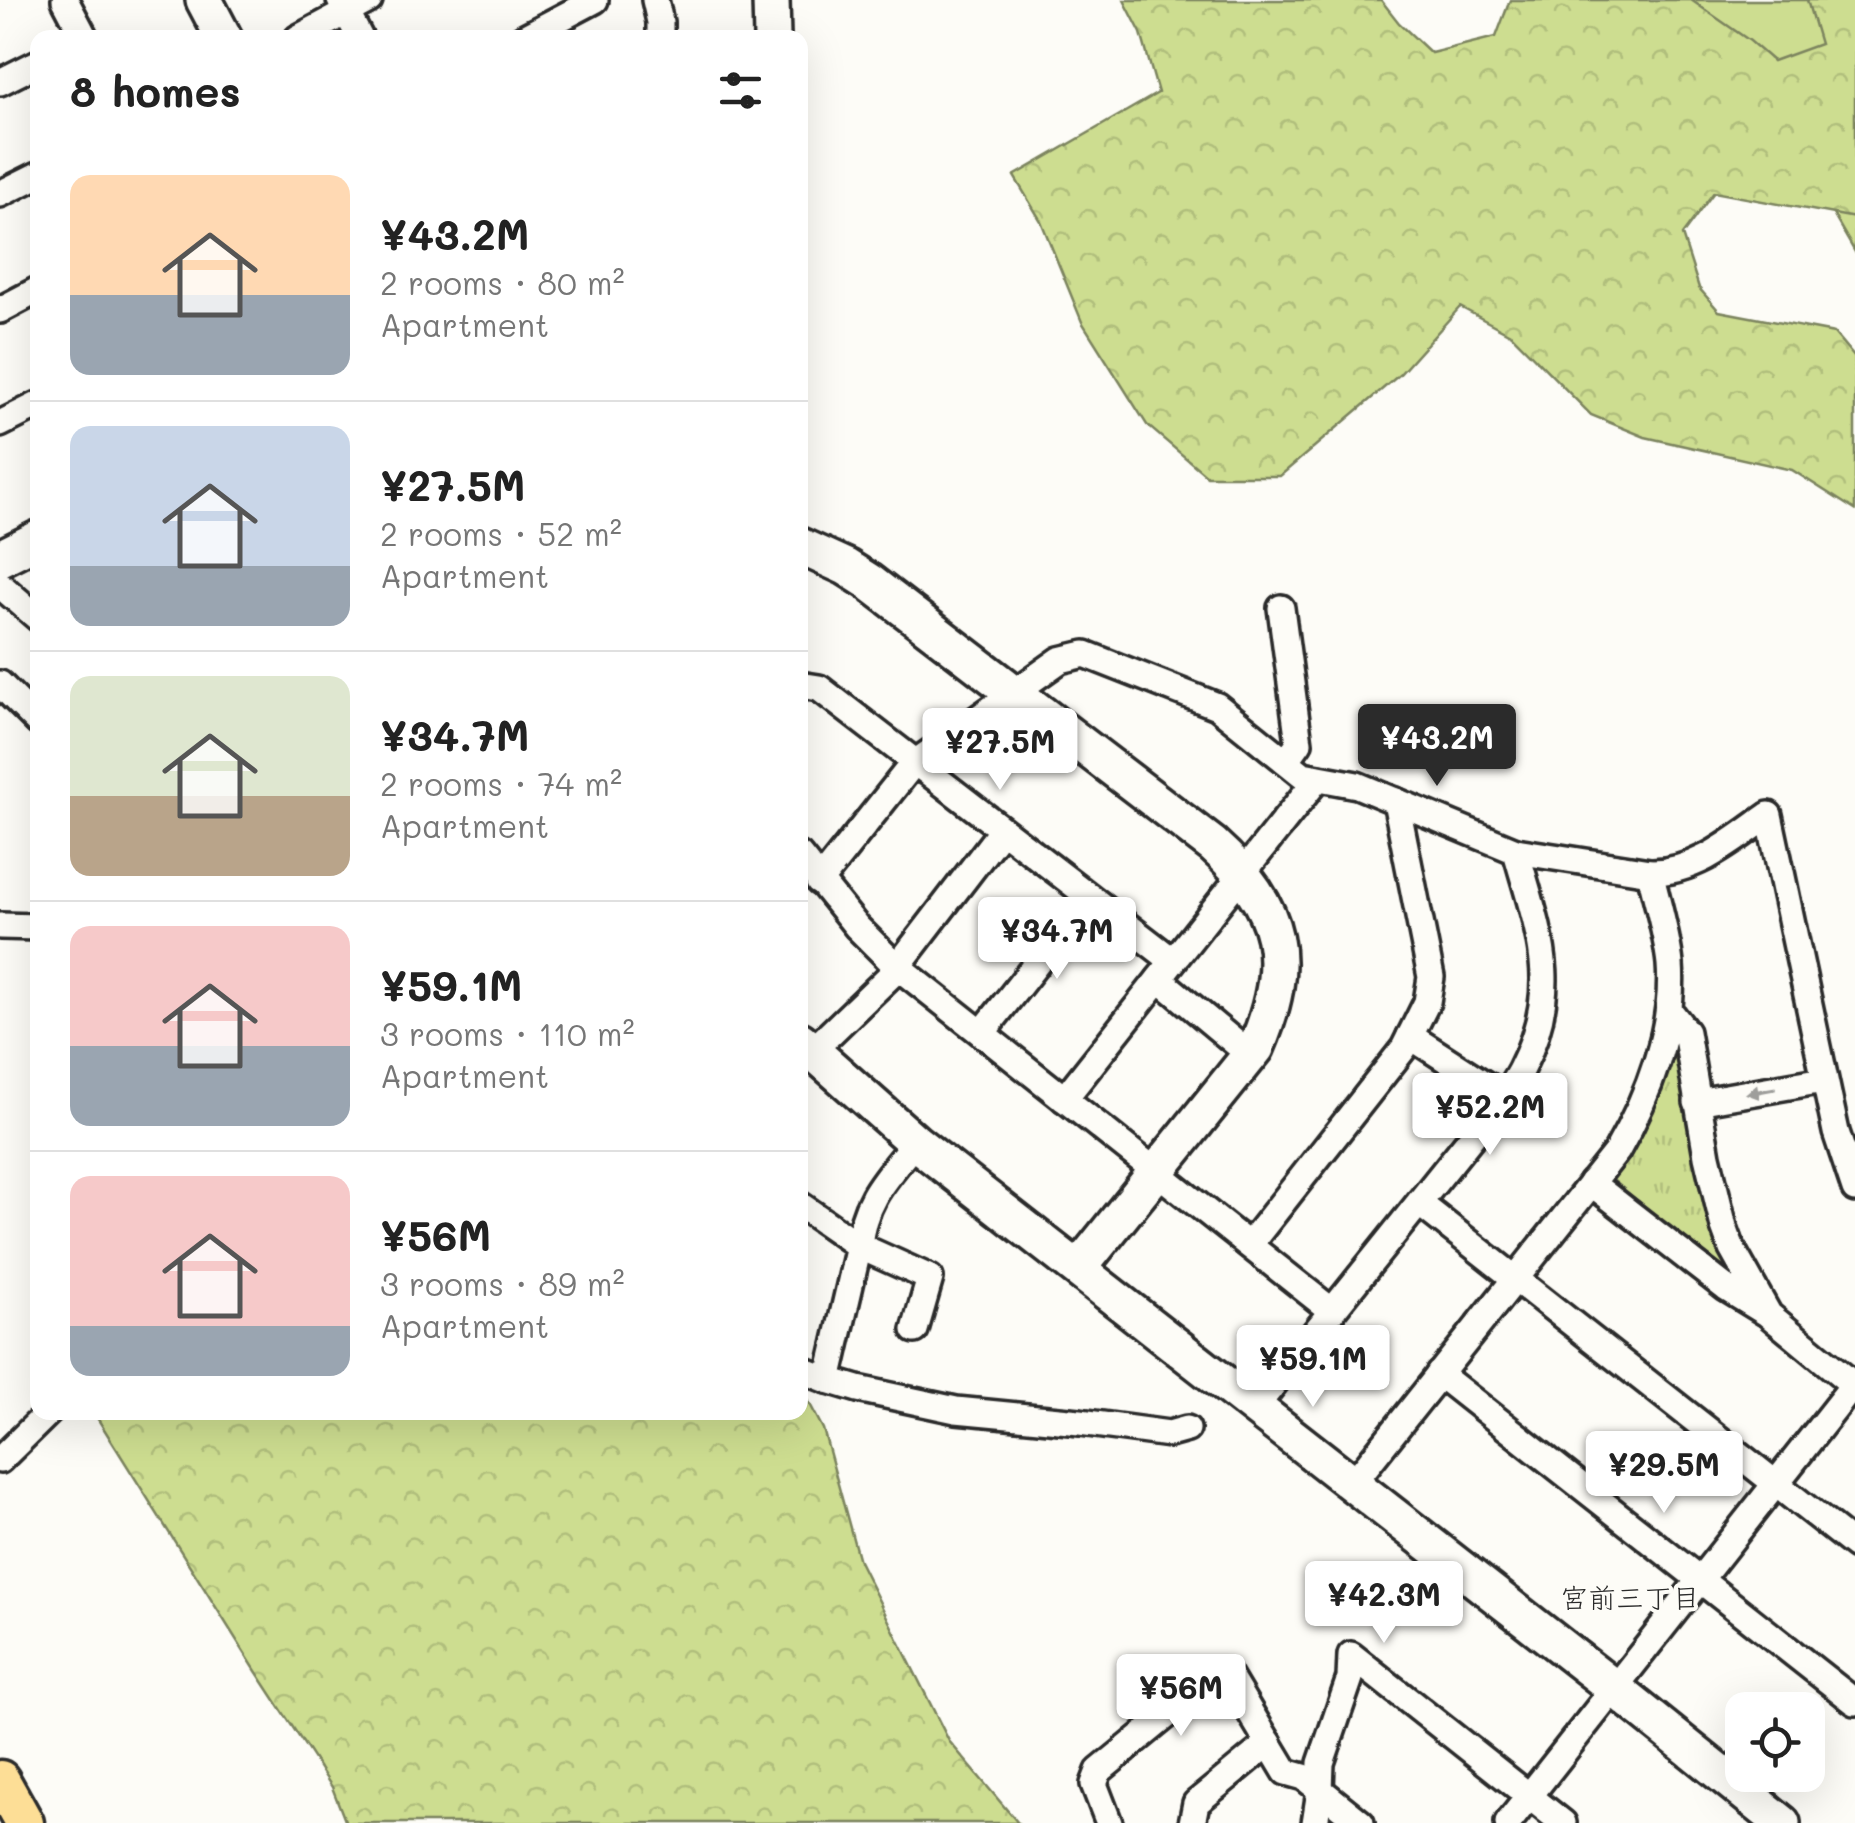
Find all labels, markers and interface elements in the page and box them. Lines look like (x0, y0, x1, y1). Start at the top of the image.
text: 8 homes (70, 63, 241, 118)
icon: filters (713, 63, 768, 118)
text: ¥43.2M (380, 206, 530, 261)
icon: home (150, 215, 270, 335)
text: 2 rooms · 80 m² (380, 261, 625, 303)
text: Apartment (380, 303, 549, 345)
text: ¥27.5M (380, 457, 526, 512)
icon: home (150, 466, 270, 586)
text: 2 rooms · 52 m² (380, 512, 622, 554)
text: Apartment (380, 554, 549, 596)
pin: ¥43.2M (1356, 704, 1518, 789)
text: ¥34.7M (380, 707, 530, 762)
pin: ¥27.5M (919, 708, 1081, 793)
text: ¥43.2M (1380, 715, 1494, 757)
icon: home (150, 716, 270, 836)
text: ¥27.5M (944, 719, 1056, 761)
text: 2 rooms · 74 m² (380, 762, 622, 804)
text: Apartment (380, 804, 549, 846)
pin: ¥34.7M (976, 897, 1138, 982)
text: ¥34.7M (1000, 908, 1114, 950)
text: ¥59.1M (380, 957, 523, 1012)
icon: home (150, 966, 270, 1086)
text: 3 rooms · 110 m² (380, 1012, 635, 1054)
text: Apartment (380, 1054, 549, 1096)
pin: ¥52.2M (1409, 1073, 1571, 1158)
text: ¥52.2M (1434, 1084, 1546, 1126)
one-way arrow (1745, 1084, 1776, 1099)
text: ¥56M (380, 1207, 491, 1262)
icon: home (150, 1216, 270, 1336)
text: 3 rooms · 89 m² (380, 1262, 625, 1304)
text: Apartment (380, 1304, 549, 1346)
pin: ¥59.1M (1232, 1325, 1394, 1410)
text: ¥59.1M (1259, 1336, 1367, 1378)
pin: ¥29.5M (1583, 1431, 1745, 1516)
text: ¥29.5M (1608, 1442, 1720, 1484)
pin: ¥42.3M (1303, 1561, 1465, 1646)
text: ¥42.3M (1327, 1572, 1441, 1614)
district label: 宮前三丁目 (1560, 1579, 1700, 1615)
pin: ¥56M (1122, 1654, 1240, 1739)
text: ¥56M (1139, 1665, 1223, 1707)
map controls (1725, 1692, 1825, 1792)
button: locate (1725, 1692, 1825, 1792)

